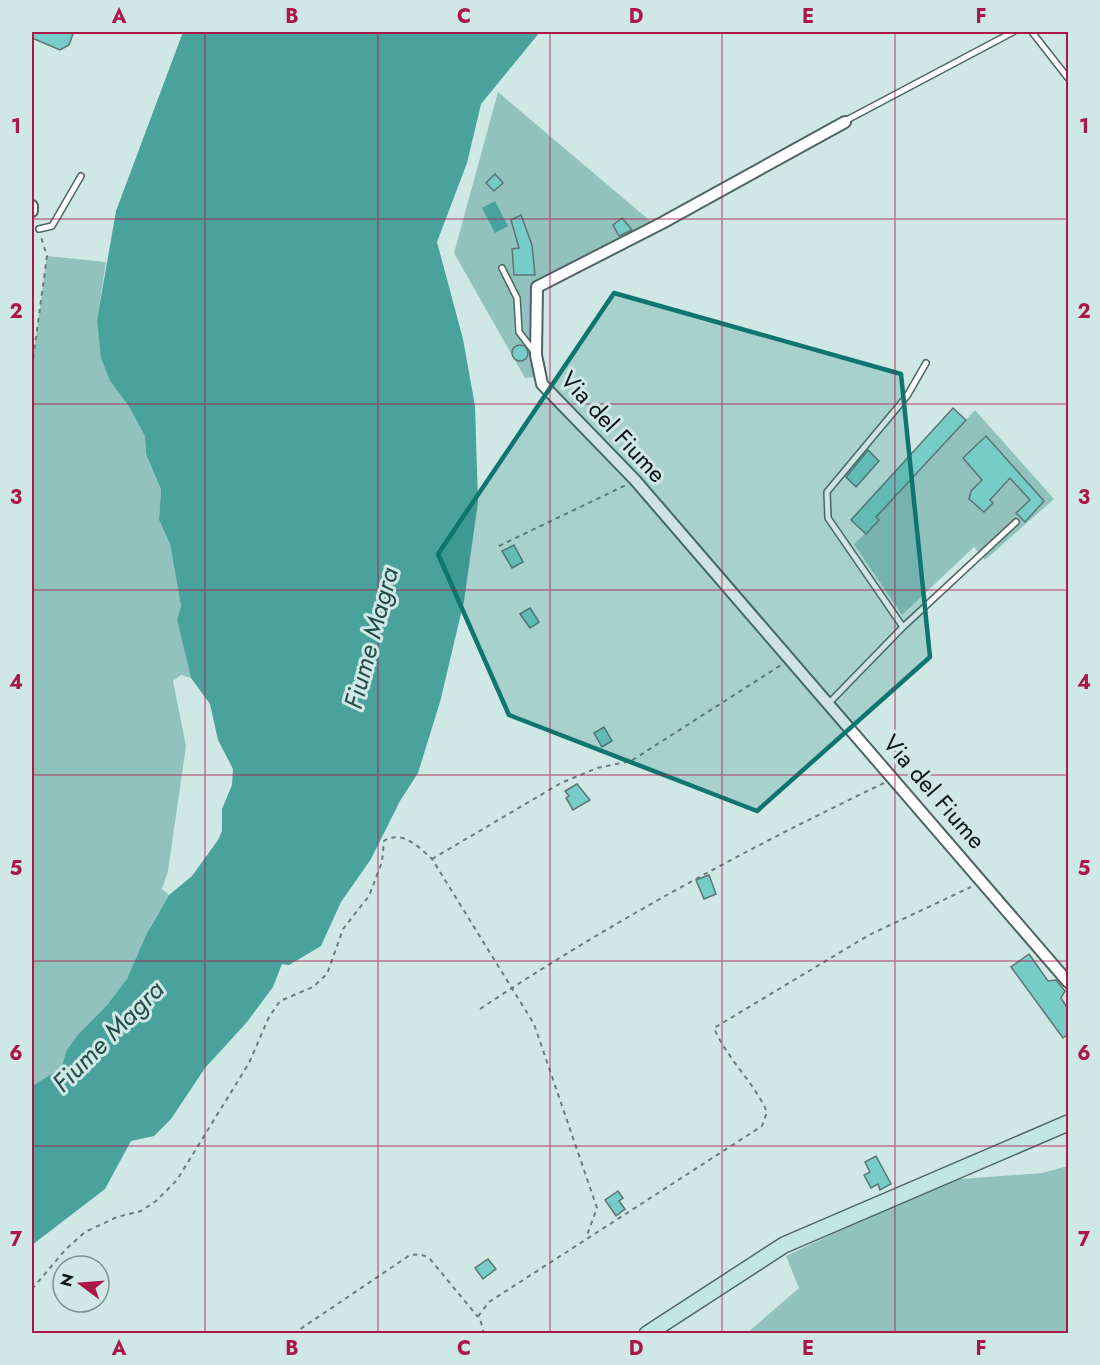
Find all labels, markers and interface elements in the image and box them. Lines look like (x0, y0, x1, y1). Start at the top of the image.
text: A (111, 2, 127, 31)
text: B (285, 2, 299, 31)
text: C (457, 2, 471, 31)
text: D (629, 2, 643, 31)
text: E (802, 2, 814, 31)
text: F (975, 2, 987, 31)
text: 1 (11, 112, 21, 141)
text: 1 (1079, 112, 1089, 141)
text: 2 (9, 297, 23, 326)
text: 2 (1077, 297, 1091, 326)
street label: Via del Fiume (552, 363, 674, 490)
text: 3 (10, 483, 22, 512)
text: 3 (1078, 483, 1090, 512)
water label: Fiume Magra (334, 562, 408, 713)
text: 4 (9, 668, 23, 697)
text: 4 (1077, 668, 1091, 697)
street label: Via del Fiume (875, 727, 994, 857)
text: 5 (10, 854, 23, 883)
text: 5 (1078, 854, 1091, 883)
water label: Fiume Magra (43, 971, 173, 1101)
text: 6 (9, 1039, 23, 1068)
text: 6 (1077, 1039, 1091, 1068)
text: 7 (10, 1225, 23, 1254)
text: 7 (1078, 1225, 1091, 1254)
north arrow (51, 1254, 111, 1314)
text: N (54, 1271, 80, 1289)
text: A (111, 1334, 127, 1363)
text: B (285, 1334, 299, 1363)
text: C (457, 1334, 471, 1363)
text: D (629, 1334, 643, 1363)
text: E (802, 1334, 814, 1363)
text: F (975, 1334, 987, 1363)

